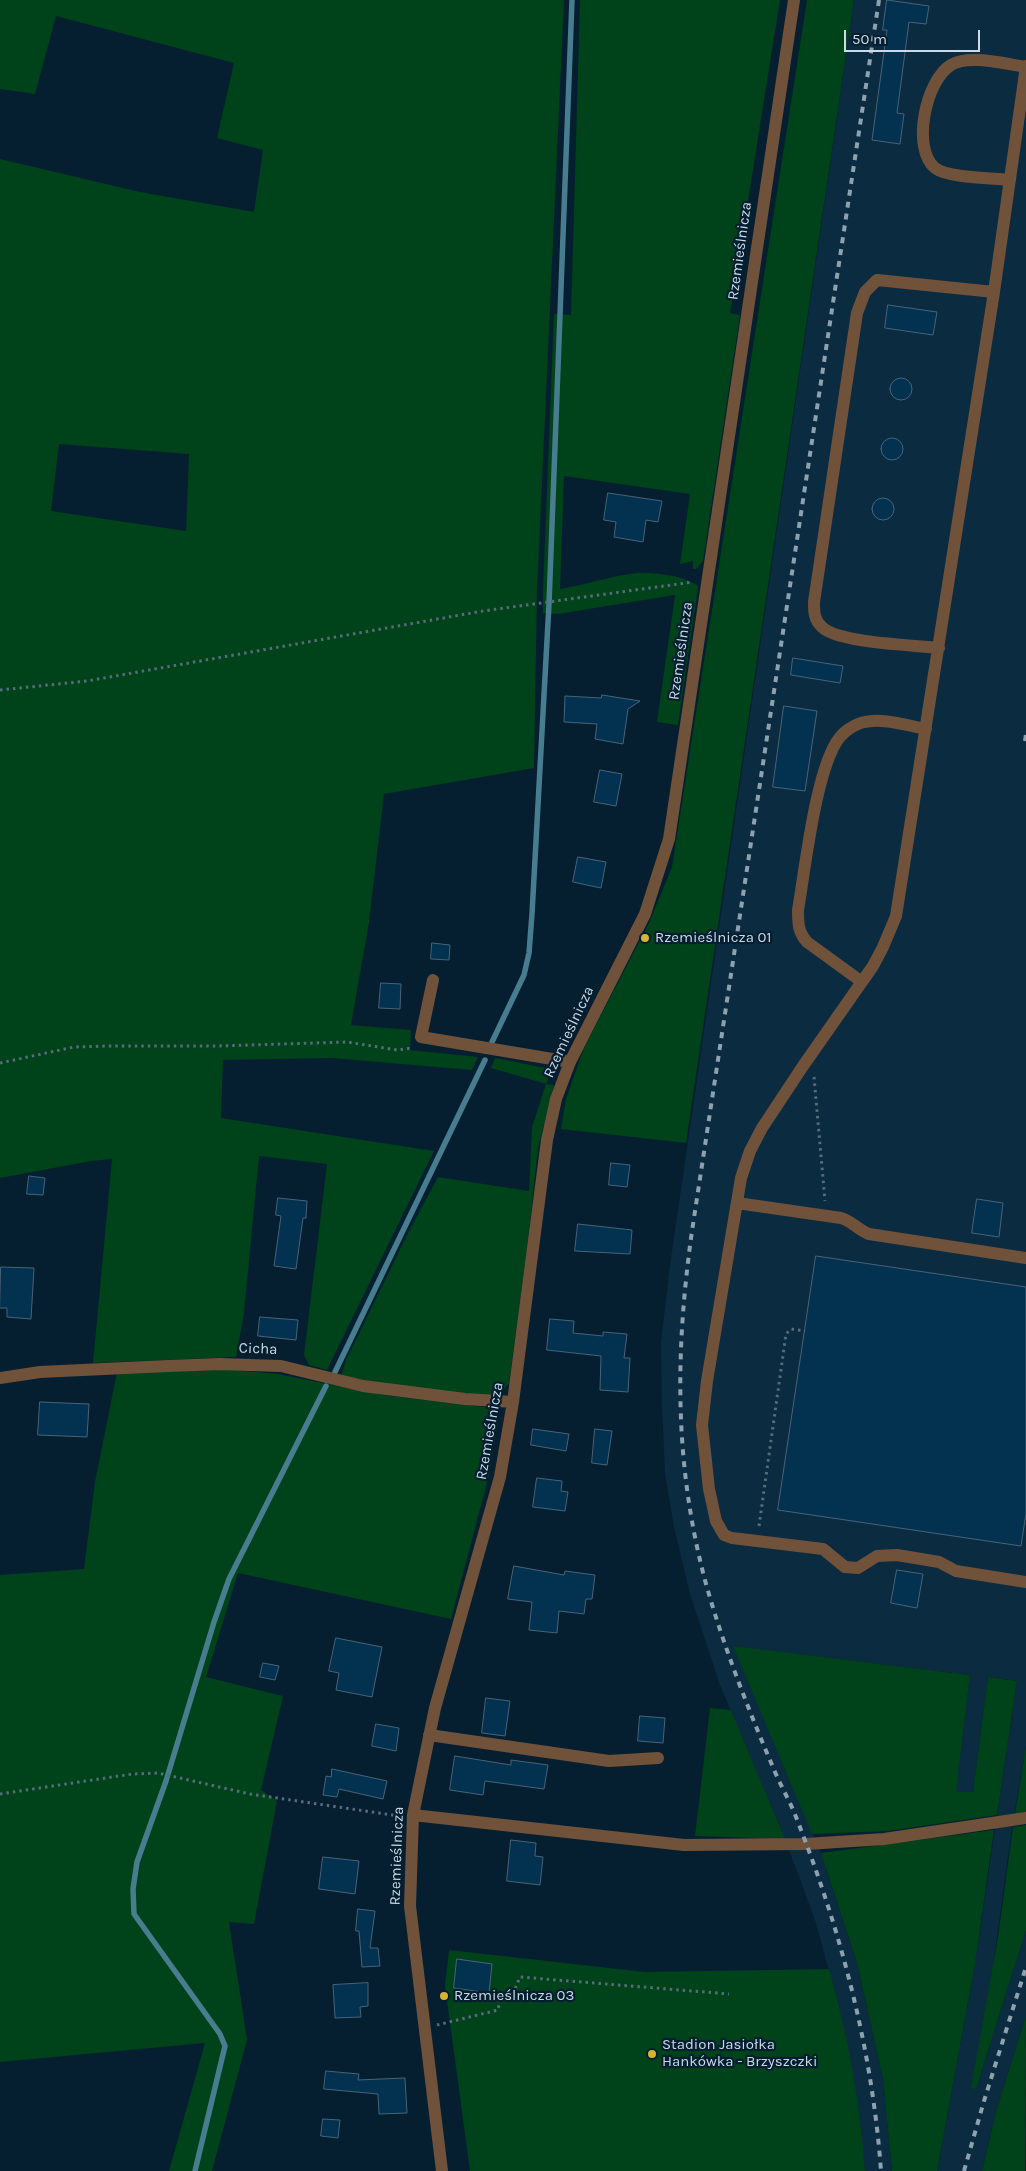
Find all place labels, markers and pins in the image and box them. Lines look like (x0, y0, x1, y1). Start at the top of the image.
place label: Rzemieślnicza 01 (655, 929, 771, 947)
marker: Rzemieślnicza 01 (639, 932, 651, 944)
place label: Rzemieślnicza 03 (454, 1987, 574, 2005)
marker: Rzemieślnicza 03 (438, 1990, 450, 2002)
place label: Stadion Jasiołka Hankówka - Brzyszczki (662, 2036, 818, 2071)
marker: Stadion Jasiołka Hankówka - Brzyszczki (646, 2048, 658, 2060)

